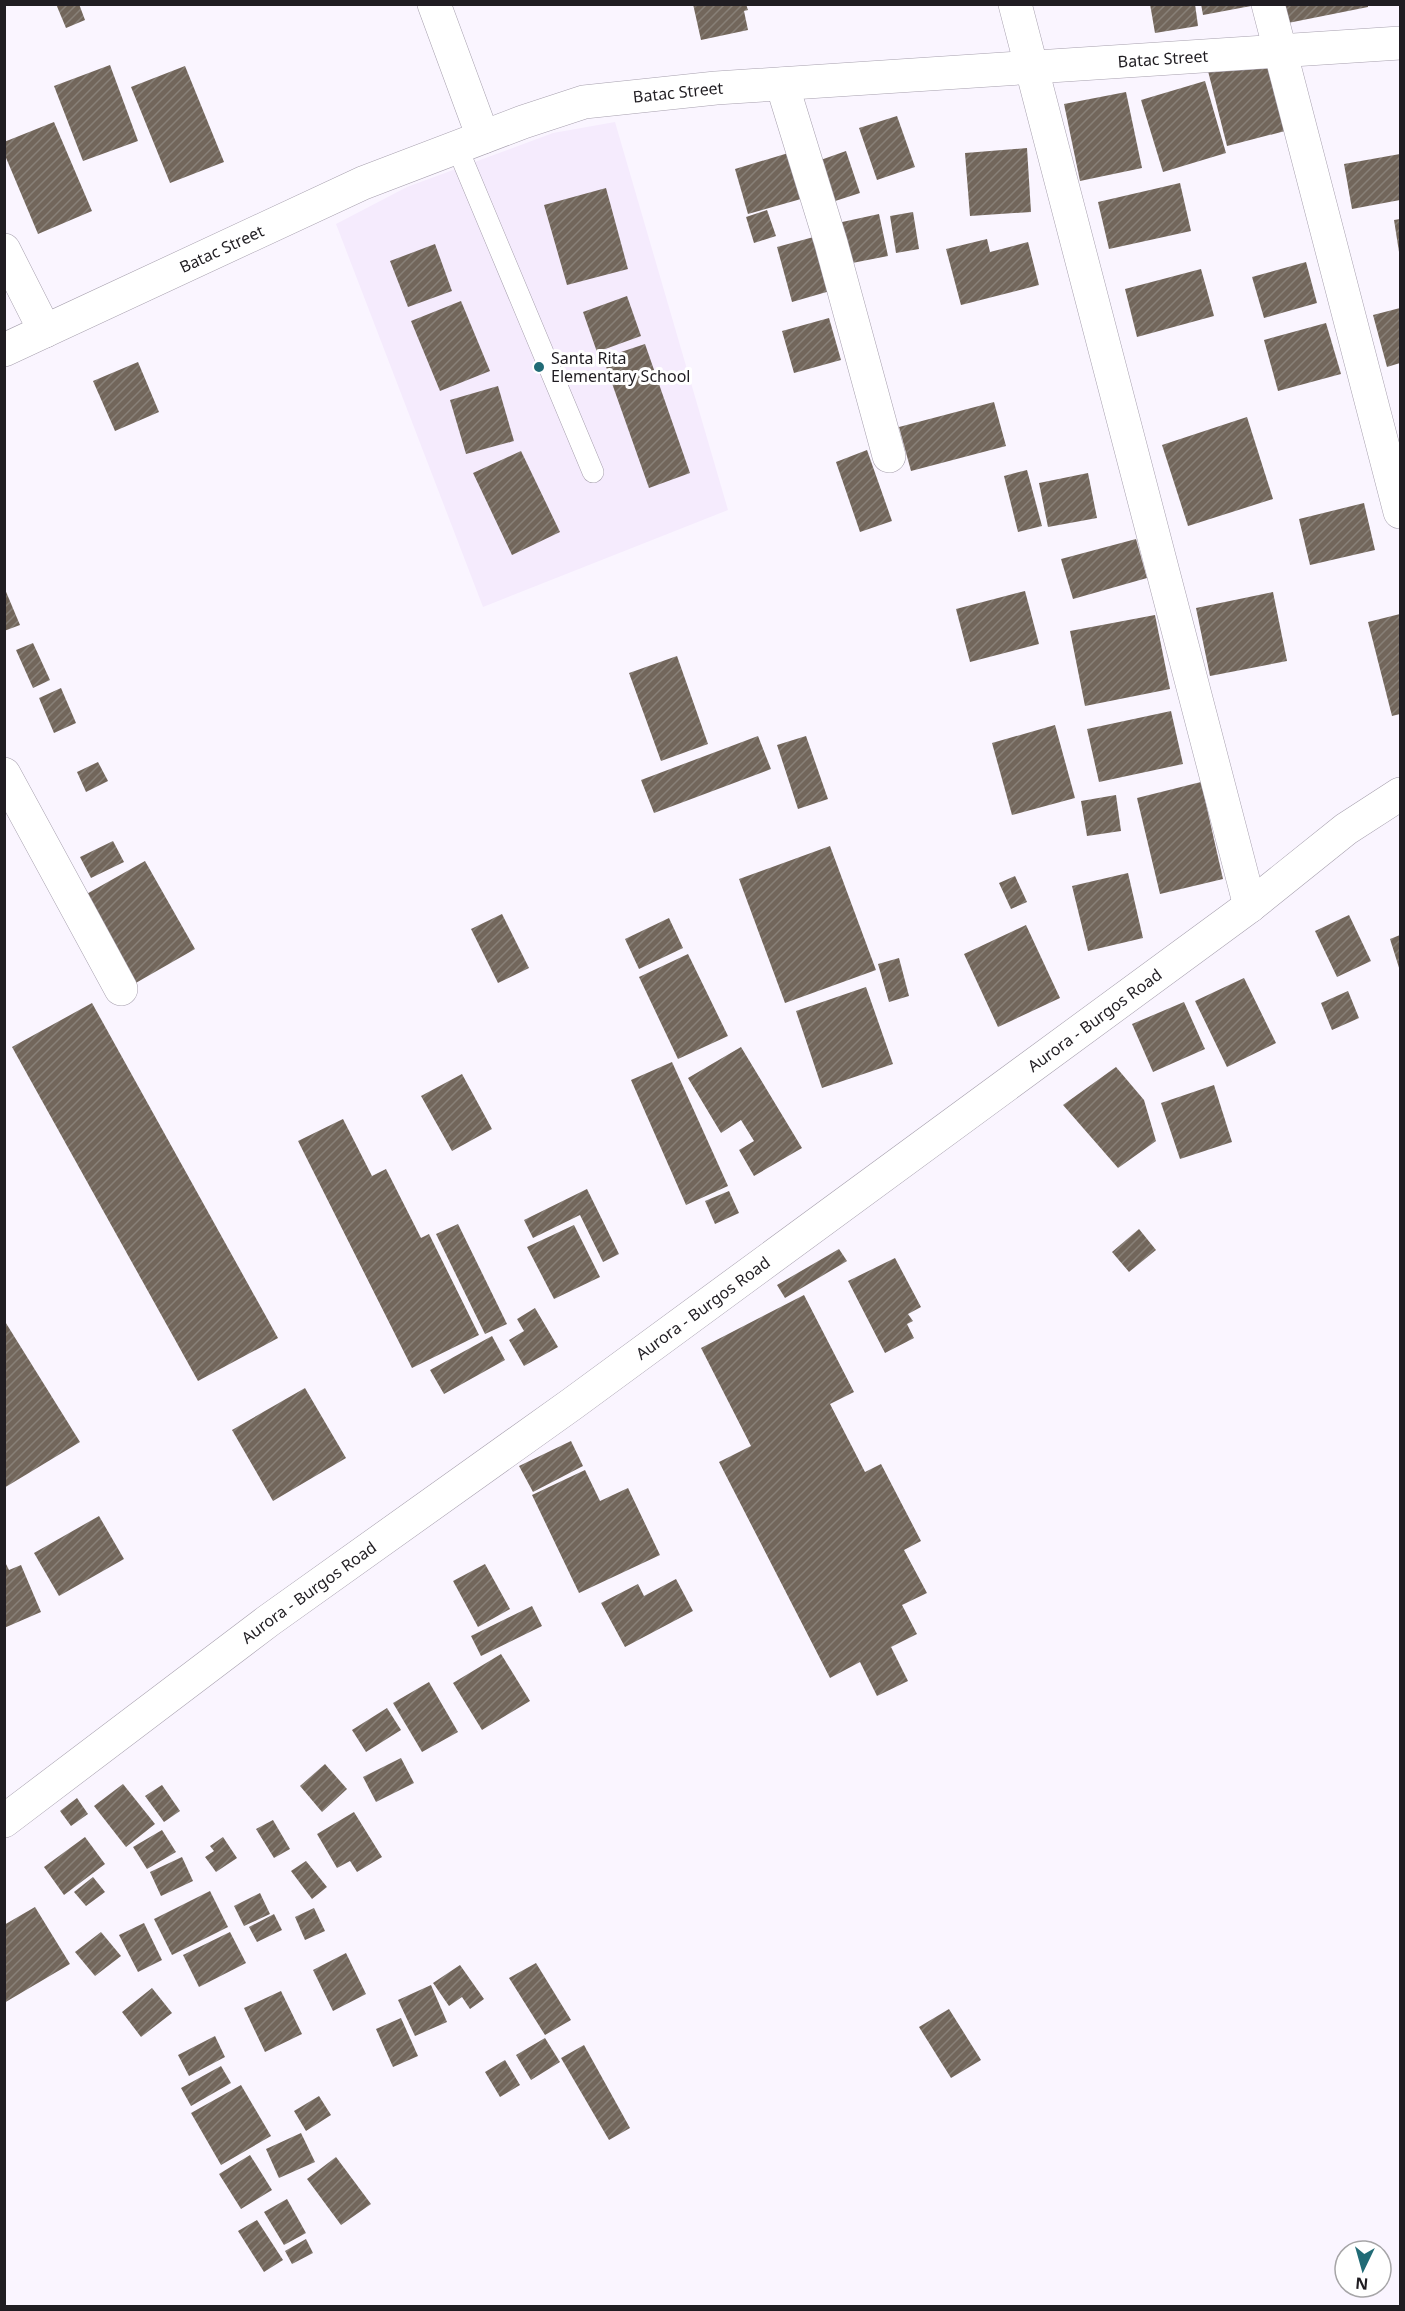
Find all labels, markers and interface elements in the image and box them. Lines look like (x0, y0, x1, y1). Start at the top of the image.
street label: Batac Street (1117, 45, 1209, 73)
street label: Batac Street (632, 77, 724, 108)
street label: Batac Street (176, 220, 268, 278)
place label: Santa Rita Elementary School (551, 347, 690, 387)
marker: Santa Rita Elementary School (532, 360, 546, 374)
street label: Aurora - Burgos Road (1023, 964, 1166, 1077)
street label: Aurora - Burgos Road (631, 1251, 774, 1365)
street label: Aurora - Burgos Road (237, 1536, 381, 1648)
north arrow (1333, 2239, 1393, 2299)
text: N (1354, 2272, 1369, 2295)

